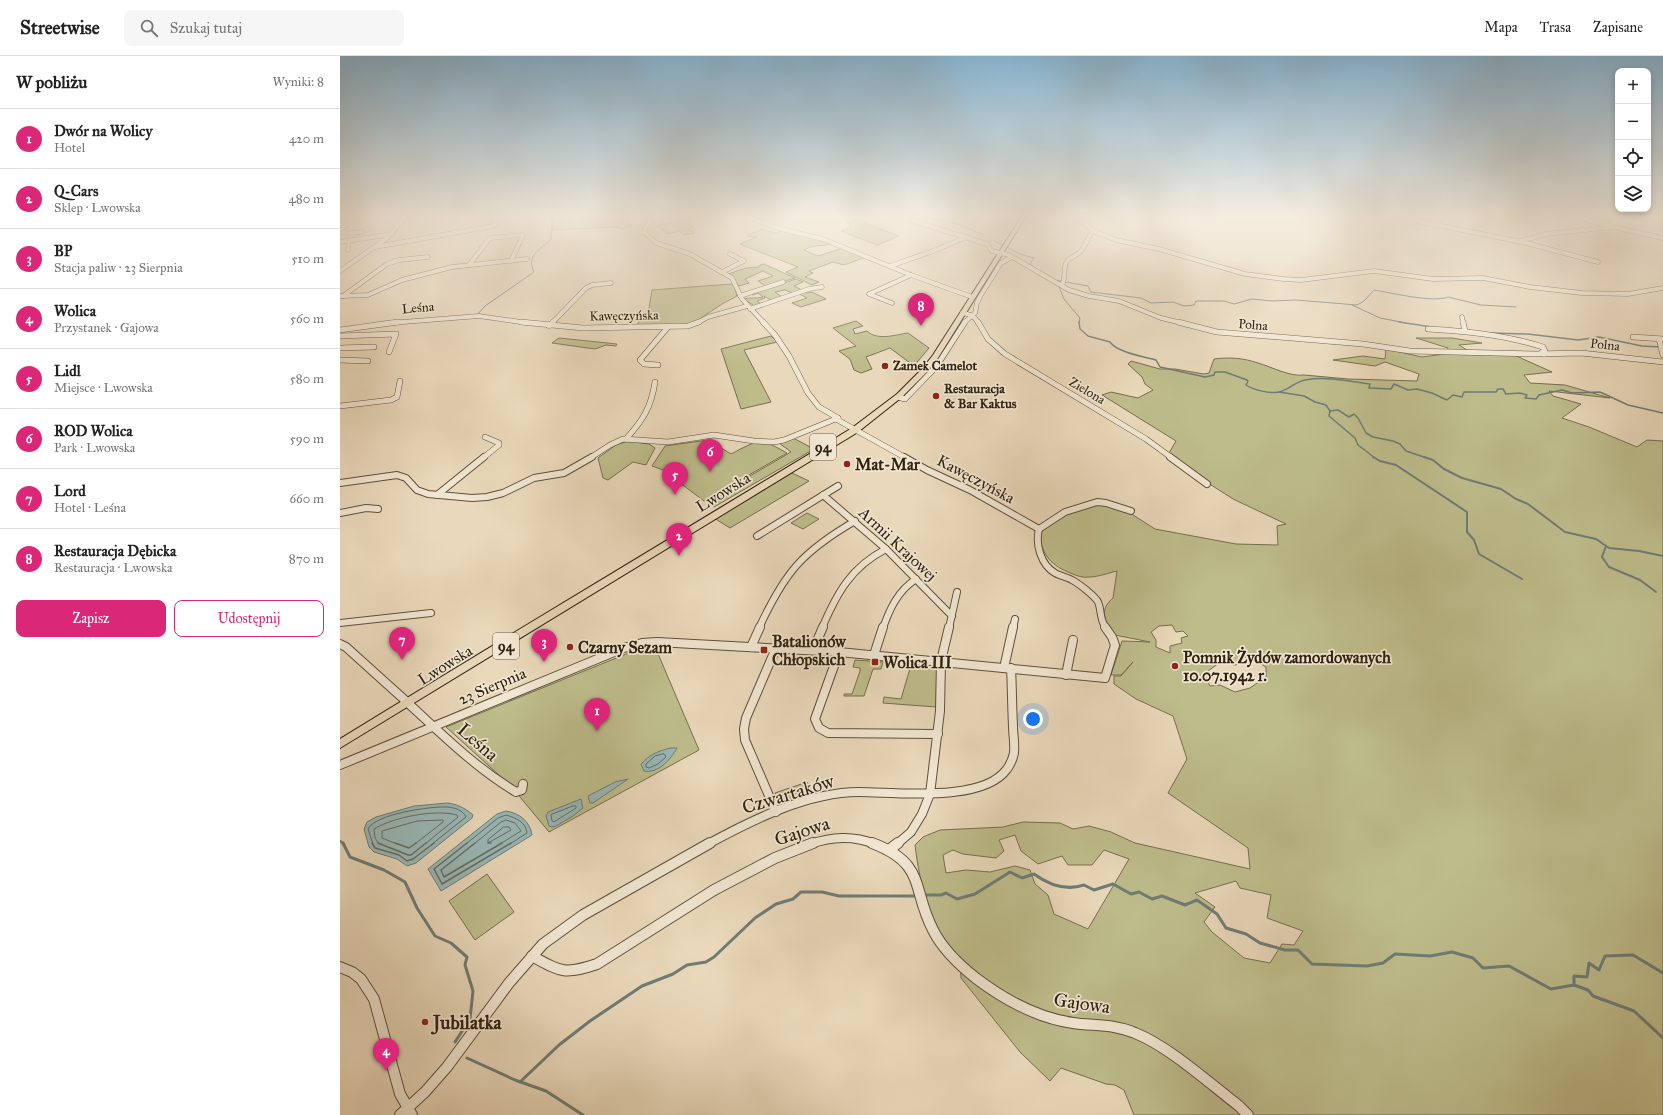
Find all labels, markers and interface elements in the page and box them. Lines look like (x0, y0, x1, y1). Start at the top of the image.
search box (124, 10, 404, 46)
text: Streetwise (20, 16, 100, 39)
icon: search (138, 17, 160, 39)
text: Szukaj tutaj (170, 19, 242, 37)
text: Mapa (1484, 19, 1518, 36)
text: Trasa (1540, 19, 1571, 36)
text: Zapisane (1593, 19, 1643, 36)
map controls (1615, 68, 1651, 212)
button: + (1615, 68, 1651, 104)
text: W pobliżu (16, 72, 87, 93)
text: Wyniki: 8 (273, 74, 324, 90)
button: − (1615, 104, 1651, 140)
text: Dwór na Wolicy (54, 122, 152, 140)
text: 1 (26, 131, 32, 147)
text: 420 m (289, 131, 324, 147)
text: Hotel (54, 140, 85, 156)
button: locate (1615, 140, 1651, 176)
button: layers (1615, 176, 1651, 212)
text: Q-Cars (54, 182, 98, 200)
text: 2 (26, 191, 32, 207)
text: 480 m (289, 191, 324, 207)
text: Sklep · Lwowska (54, 200, 141, 216)
text: BP (54, 242, 72, 260)
text: 3 (26, 251, 32, 267)
text: 510 m (292, 251, 324, 267)
text: Stacja paliw · 23 Sierpnia (54, 260, 183, 276)
pin: 8 (908, 293, 934, 326)
street label: Leśna (401, 299, 435, 317)
text: Wolica (54, 302, 96, 320)
street label: Kawęczyńska (589, 307, 659, 325)
text: 4 (25, 311, 33, 327)
text: 560 m (290, 311, 324, 327)
street label: Polna (1238, 316, 1269, 334)
text: Przystanek · Gajowa (54, 320, 159, 336)
street label: Polna (1589, 335, 1621, 355)
place label: Zamek Camelot (893, 358, 977, 374)
marker: Zamek Camelot (880, 361, 890, 371)
text: Lidl (54, 362, 81, 380)
text: 5 (26, 371, 32, 387)
text: 580 m (290, 371, 324, 387)
street label: Zielona (1066, 374, 1109, 408)
text: Miejsce · Lwowska (54, 380, 153, 396)
place label: Restauracja & Bar Kaktus (944, 381, 1017, 412)
marker: Restauracja & Bar Kaktus (931, 391, 941, 401)
text: ROD Wolica (54, 422, 133, 440)
text: 6 (26, 431, 32, 447)
text: 590 m (290, 431, 324, 447)
road number: 94 (810, 434, 836, 460)
pin: 6 (697, 439, 723, 472)
text: Park · Lwowska (54, 440, 135, 456)
street label: Kawęczyńska (934, 451, 1018, 508)
place label: Mat-Mar (855, 455, 921, 474)
marker: Mat-Mar (842, 459, 852, 469)
pin: 5 (662, 462, 688, 495)
street label: Lwowska (692, 468, 754, 516)
text: Lord (54, 482, 86, 500)
text: 7 (26, 491, 32, 507)
text: 660 m (289, 491, 324, 507)
text: Hotel · Leśna (54, 500, 126, 516)
street label: Armii Krajowej (854, 502, 941, 585)
pin: 2 (666, 523, 692, 556)
text: Restauracja Dębicka (54, 542, 176, 560)
text: 8 (26, 551, 32, 567)
text: 870 m (289, 551, 324, 567)
text: Restauracja · Lwowska (54, 560, 172, 576)
button: Zapisz (16, 600, 166, 637)
button: Udostępnij (174, 600, 324, 637)
pin: 7 (389, 627, 415, 660)
pin: 3 (531, 629, 557, 662)
place label: Batalionów Chłopskich (772, 632, 846, 670)
road number: 94 (493, 633, 519, 659)
place label: Czarny Sezam (578, 638, 672, 658)
street label: Lwowska (414, 641, 476, 689)
marker: Czarny Sezam (565, 642, 575, 652)
marker: Batalionów Chłopskich (759, 645, 769, 655)
place label: Pomnik Żydów zamordowanych 10.07.1942 r. (1183, 646, 1391, 686)
place label: Wolica III (883, 653, 952, 672)
marker: Wolica III (870, 657, 880, 667)
marker: Pomnik Żydów zamordowanych 10.07.1942 r. (1170, 661, 1180, 671)
street label: 23 Sierpnia (455, 663, 529, 709)
pin: 1 (584, 698, 610, 731)
your location (1023, 709, 1043, 729)
street label: Leśna (453, 718, 504, 767)
street label: Czwartaków (739, 769, 837, 819)
street label: Gajowa (772, 811, 833, 851)
street label: Gajowa (1052, 988, 1113, 1018)
place label: Jubilatka (430, 1011, 502, 1035)
marker: Jubilatka (420, 1017, 430, 1027)
pin: 4 (373, 1038, 399, 1071)

